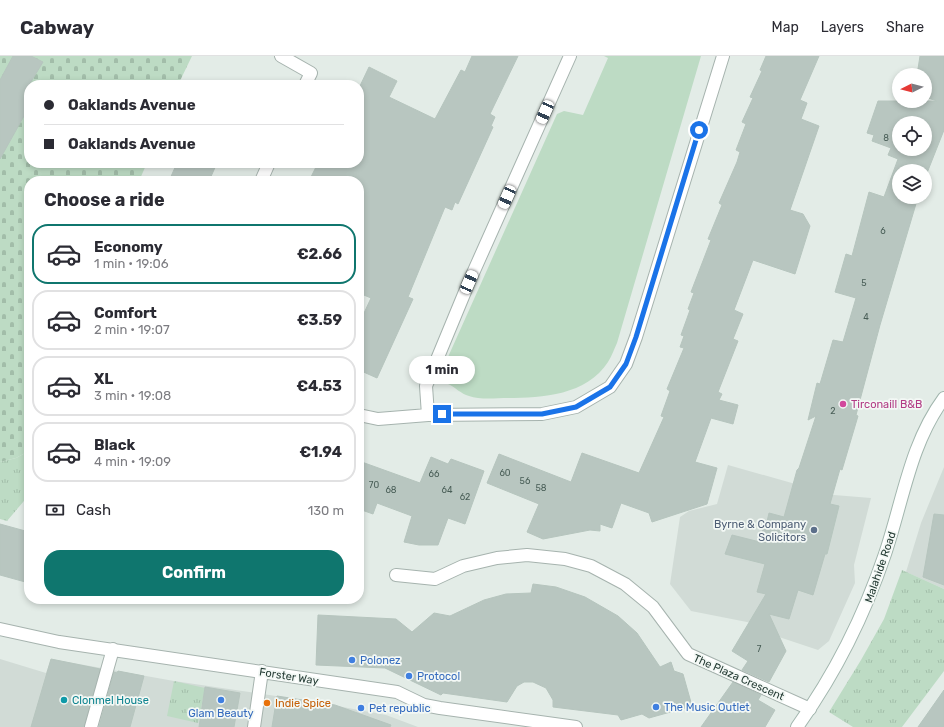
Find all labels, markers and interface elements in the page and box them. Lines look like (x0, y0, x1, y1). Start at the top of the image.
text: Cabway (20, 16, 94, 39)
text: Map (772, 19, 799, 36)
text: Layers (821, 19, 864, 36)
text: Share (886, 19, 924, 36)
north arrow (892, 68, 932, 108)
map controls (892, 68, 932, 204)
text: Oaklands Avenue (68, 96, 196, 114)
car (535, 99, 555, 125)
button: locate (892, 116, 932, 156)
route start (690, 121, 708, 139)
house number: 8 (883, 133, 889, 143)
text: Oaklands Avenue (68, 135, 196, 153)
button: layers (892, 164, 932, 204)
car (497, 184, 517, 210)
text: Choose a ride (44, 189, 165, 211)
house number: 6 (880, 226, 886, 236)
icon: car (46, 236, 82, 272)
text: Economy (94, 238, 163, 256)
text: €2.66 (297, 245, 342, 263)
text: 1 min · 19:06 (94, 256, 169, 271)
car (459, 269, 479, 295)
house number: 5 (861, 278, 867, 288)
icon: car (46, 302, 82, 338)
text: Comfort (94, 304, 157, 322)
text: €3.59 (297, 311, 342, 329)
house number: 4 (863, 312, 869, 322)
text: 2 min · 19:07 (94, 322, 170, 337)
callout: 1 min (409, 356, 475, 384)
text: 1 min (425, 362, 459, 377)
icon: car (46, 368, 82, 404)
text: XL (94, 370, 113, 388)
text: €4.53 (296, 377, 342, 395)
text: 3 min · 19:08 (94, 388, 171, 403)
place label: Tirconaill B&B (851, 398, 922, 411)
marker: Tirconaill B&B (838, 399, 848, 409)
route end (433, 405, 451, 423)
house number: 2 (830, 406, 836, 416)
icon: car (46, 434, 82, 470)
text: Black (94, 436, 135, 454)
text: €1.94 (299, 443, 342, 461)
text: 4 min · 19:09 (94, 454, 171, 469)
house number: 60 (499, 468, 511, 478)
house number: 66 (429, 469, 440, 479)
house number: 56 (520, 476, 531, 486)
house number: 70 (369, 480, 379, 490)
house number: 58 (535, 483, 547, 493)
house number: 68 (385, 485, 397, 495)
house number: 64 (441, 485, 453, 495)
house number: 62 (460, 492, 470, 502)
icon: cash (44, 499, 66, 521)
text: Cash (76, 501, 111, 519)
text: 130 m (308, 503, 344, 518)
place label: Byrne & Company Solicitors (714, 518, 806, 544)
marker: Byrne & Company Solicitors (809, 525, 819, 535)
street label: Malahide Road (862, 530, 899, 604)
button: Confirm (44, 550, 344, 596)
house number: 7 (757, 644, 762, 654)
street label: The Plaza Crescent (691, 652, 787, 704)
place label: Polonez (360, 654, 401, 667)
marker: Polonez (347, 655, 357, 665)
street label: Forster Way (258, 665, 320, 688)
place label: Protocol (417, 670, 460, 683)
marker: Protocol (404, 671, 414, 681)
place label: Clonmel House (72, 694, 149, 707)
marker: Clonmel House (59, 695, 69, 705)
marker: Glam Beauty (216, 695, 226, 705)
place label: Indie Spice (275, 697, 331, 710)
marker: Indie Spice (262, 698, 272, 708)
place label: The Music Outlet (664, 701, 750, 714)
place label: Pet republic (369, 702, 430, 715)
marker: The Music Outlet (651, 702, 661, 712)
marker: Pet republic (356, 703, 366, 713)
place label: Glam Beauty (188, 707, 254, 720)

